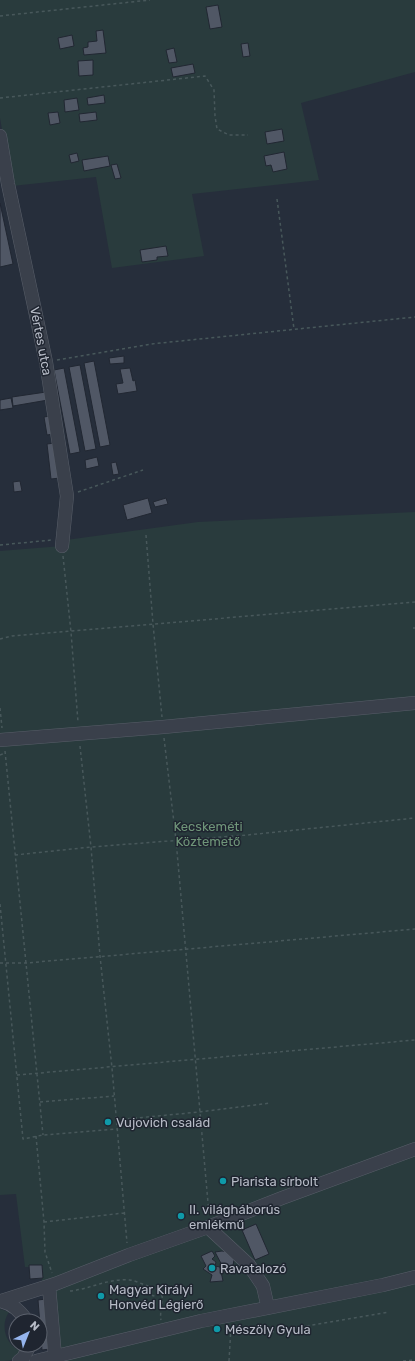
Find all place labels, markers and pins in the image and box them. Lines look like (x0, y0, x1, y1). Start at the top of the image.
place label: Vujovich család (116, 1115, 210, 1130)
marker: Vujovich család (103, 1117, 113, 1127)
place label: Piarista sírbolt (231, 1174, 318, 1189)
marker: Piarista sírbolt (218, 1176, 228, 1186)
place label: II. világháborús emlékmű (189, 1202, 281, 1232)
marker: II. világháborús emlékmű (176, 1211, 186, 1221)
place label: Ravatalozó (220, 1261, 286, 1276)
marker: Ravatalozó (207, 1263, 217, 1273)
place label: Magyar Királyi Honvéd Légierő (109, 1282, 204, 1313)
marker: Magyar Királyi Honvéd Légierő (96, 1291, 106, 1301)
place label: Mészöly Gyula (225, 1322, 311, 1337)
marker: Mészöly Gyula (212, 1324, 222, 1334)

